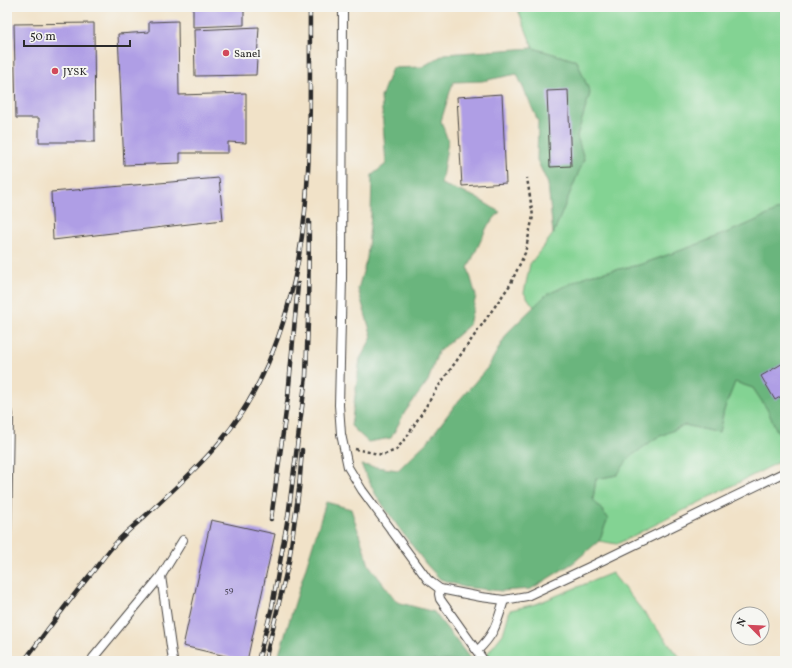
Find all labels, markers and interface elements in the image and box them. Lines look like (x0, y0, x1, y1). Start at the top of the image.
scale bar (24, 22, 130, 48)
text: 50 m (30, 29, 56, 45)
place label: Sanel (234, 47, 261, 62)
marker: Sanel (221, 48, 231, 58)
place label: JYSK (63, 65, 87, 80)
marker: JYSK (50, 66, 60, 76)
house number: 59 (225, 584, 234, 597)
north arrow (730, 606, 770, 646)
text: N (734, 616, 751, 629)

